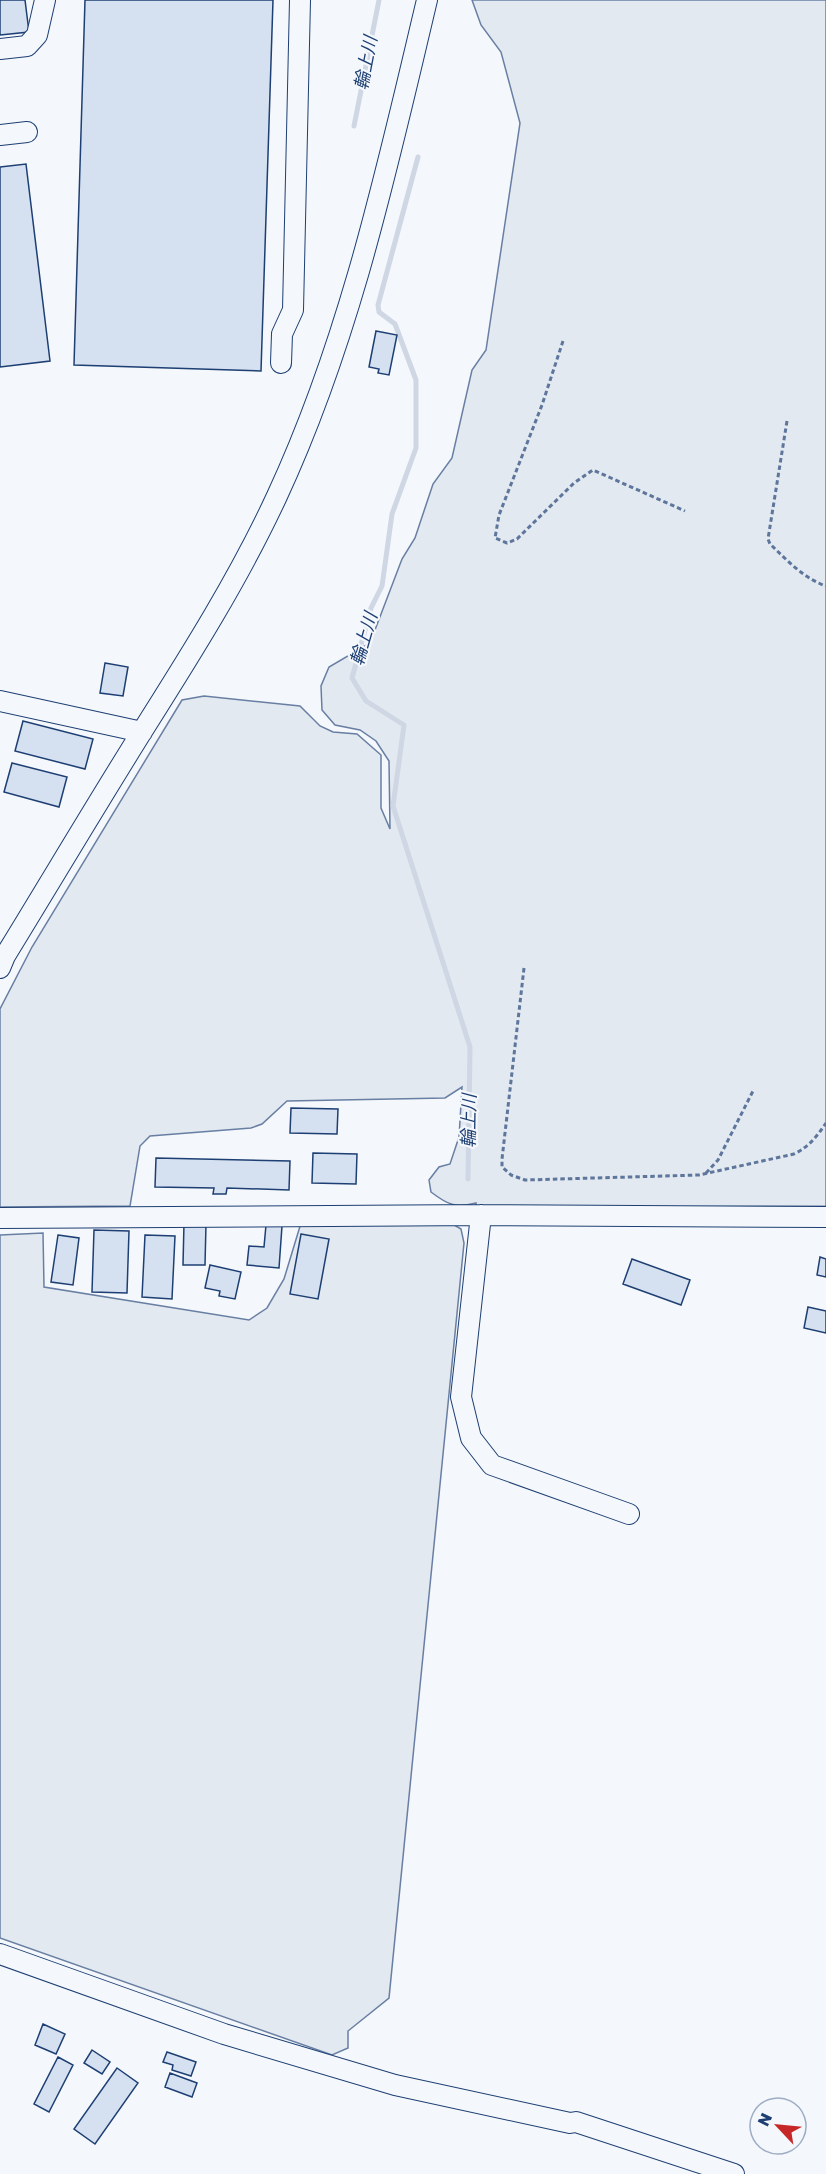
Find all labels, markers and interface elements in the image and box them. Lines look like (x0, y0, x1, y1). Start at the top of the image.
water label: 輪上川 (349, 32, 381, 91)
water label: 輪上川 (345, 608, 382, 668)
water label: 輪上川 (457, 1092, 480, 1148)
north arrow (748, 2096, 808, 2156)
text: N (753, 2110, 776, 2129)

